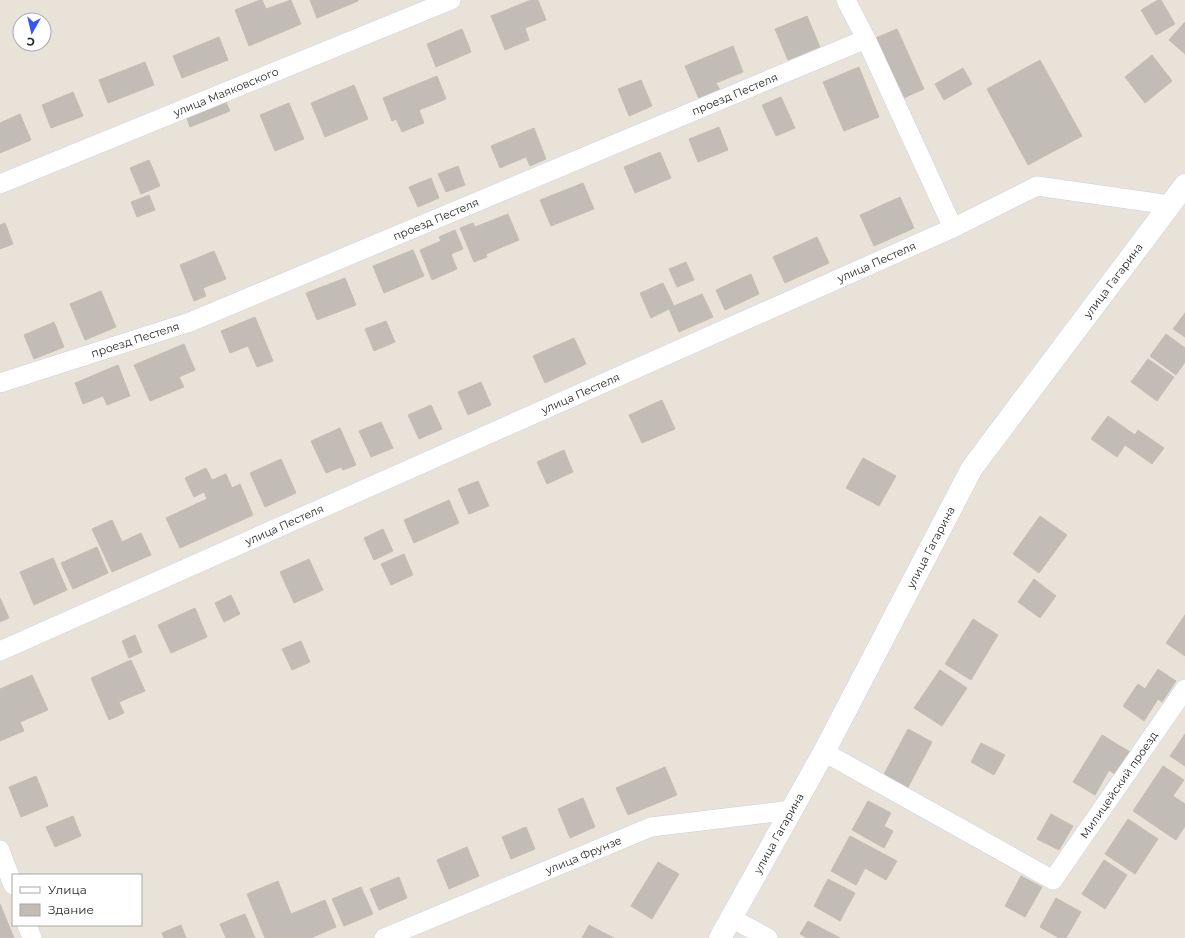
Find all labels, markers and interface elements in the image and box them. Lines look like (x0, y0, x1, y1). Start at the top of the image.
north arrow (12, 12, 52, 52)
text: С (26, 34, 36, 49)
street label: улица Маяковского (170, 64, 281, 120)
street label: проезд Пестеля (690, 70, 780, 118)
street label: проезд Пестеля (391, 195, 481, 243)
street label: улица Пестеля (834, 238, 918, 286)
street label: улица Гагарина (1080, 240, 1146, 322)
street label: проезд Пестеля (89, 319, 181, 360)
street label: улица Пестеля (538, 370, 622, 417)
street label: улица Пестеля (242, 501, 326, 549)
street label: улица Гагарина (903, 504, 958, 591)
street label: Милицейский проезд (1077, 729, 1161, 841)
street label: улица Гагарина (750, 790, 807, 877)
street label: улица Фрунзе (542, 833, 624, 877)
legend (12, 874, 142, 926)
text: Улица (48, 882, 87, 897)
text: Здание (48, 902, 94, 917)

